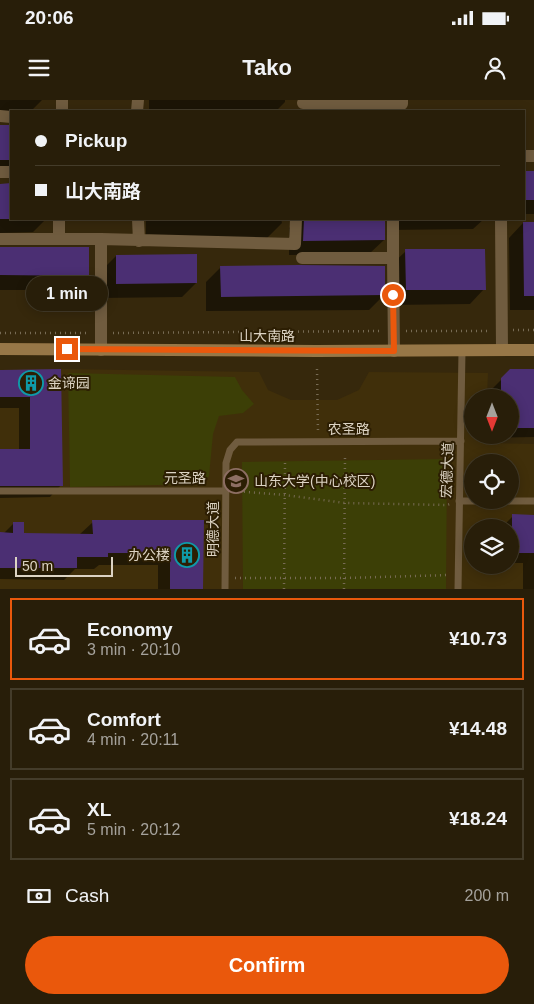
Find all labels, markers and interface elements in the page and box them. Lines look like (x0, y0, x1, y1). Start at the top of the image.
text: 20:06 (25, 7, 74, 28)
icon: menu (25, 54, 53, 82)
icon: person (481, 54, 509, 82)
text: Tako (242, 55, 292, 80)
text: Pickup (65, 130, 127, 151)
text: 山大南路 (65, 181, 141, 202)
callout: 1 min (26, 276, 108, 312)
route start (382, 284, 404, 306)
text: 1 min (46, 285, 88, 302)
street label: 山大南路 (239, 328, 295, 344)
route end (56, 338, 78, 360)
building icon: 金谛园 (18, 370, 44, 396)
place label: 金谛园 (48, 375, 90, 391)
north arrow (464, 389, 519, 444)
map controls (464, 389, 519, 574)
street label: 农圣路 (328, 421, 370, 437)
street label: 宏德大道 (438, 442, 456, 498)
button: locate (464, 454, 519, 509)
school or university icon: 山东大学(中心校区) (223, 468, 249, 494)
street label: 元圣路 (164, 470, 206, 486)
place label: 山东大学(中心校区) (254, 473, 375, 489)
street label: 明德大道 (205, 501, 221, 557)
button: layers (464, 519, 519, 574)
building icon: 办公楼 (174, 542, 200, 568)
place label: 办公楼 (128, 547, 170, 563)
scale bar (15, 554, 112, 577)
text: 50 m (22, 558, 53, 574)
icon: car (27, 617, 72, 662)
text: Economy (87, 619, 173, 640)
text: ¥10.73 (449, 628, 507, 649)
text: 3 min · 20:10 (87, 641, 180, 658)
icon: car (27, 707, 72, 752)
text: Comfort (87, 709, 161, 730)
text: ¥14.48 (449, 718, 507, 739)
text: 4 min · 20:11 (87, 731, 179, 748)
icon: car (27, 797, 72, 842)
text: XL (87, 799, 111, 820)
text: ¥18.24 (449, 808, 507, 829)
text: 5 min · 20:12 (87, 821, 180, 838)
icon: cash (25, 882, 53, 910)
text: Cash (65, 885, 109, 906)
text: 200 m (465, 887, 509, 904)
button: Confirm (25, 936, 509, 994)

